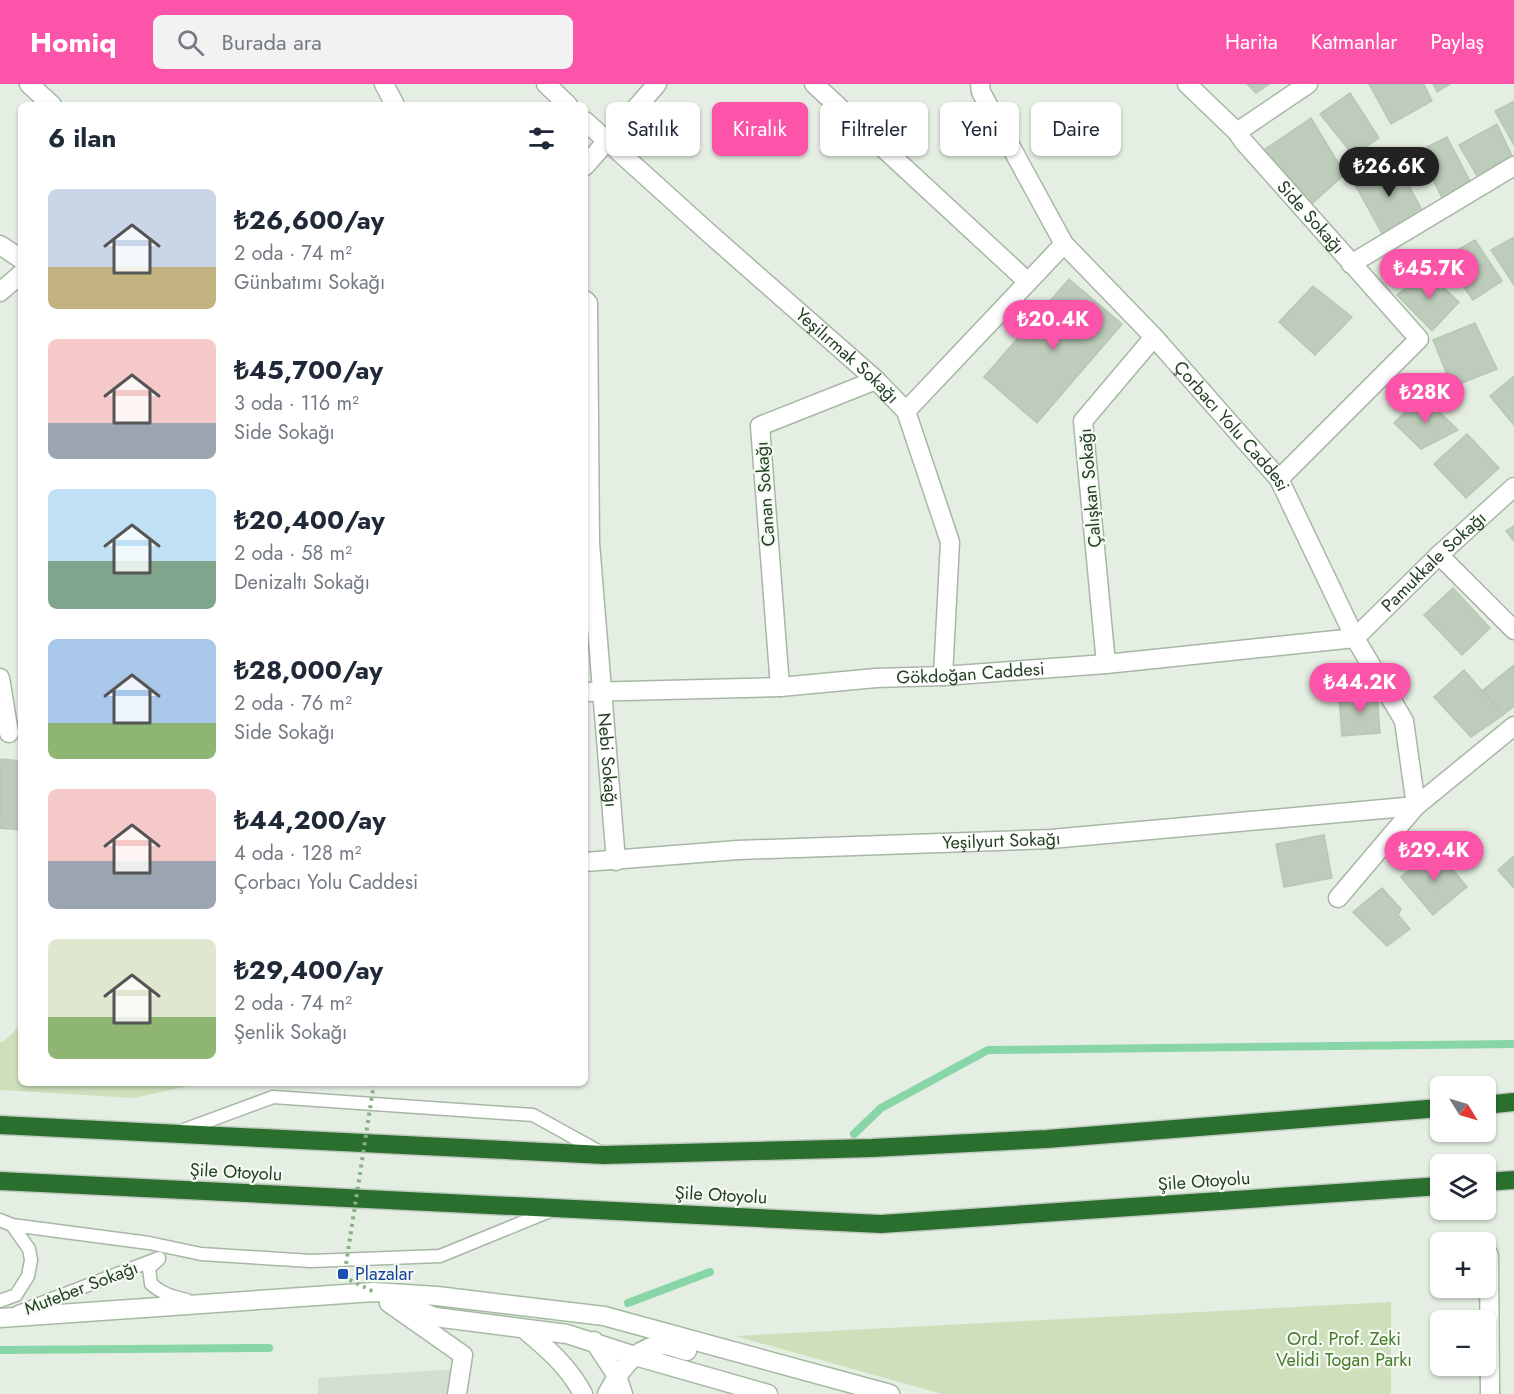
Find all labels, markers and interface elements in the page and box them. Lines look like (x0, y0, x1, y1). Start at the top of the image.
search box (153, 15, 573, 69)
text: Homiq (30, 22, 117, 63)
icon: search (174, 26, 207, 59)
text: Burada ara (222, 26, 322, 58)
text: Harita (1225, 27, 1278, 57)
text: Katmanlar (1311, 27, 1397, 57)
text: Paylaş (1430, 27, 1484, 57)
chip: Satılık (606, 102, 700, 156)
chip: Kiralık (712, 102, 808, 156)
chip: Filtreler (820, 102, 928, 156)
chip: Yeni (940, 102, 1019, 156)
chip: Daire (1031, 102, 1121, 156)
text: 6 ilan (48, 119, 116, 157)
icon: filters (525, 122, 558, 155)
pin: ₺26.6K (1340, 147, 1438, 198)
text: ₺26.6K (1353, 152, 1425, 181)
street label: Side Sokağı (1271, 175, 1351, 260)
text: ₺26,600/ay (234, 201, 384, 239)
icon: home (96, 213, 168, 285)
text: 2 oda · 74 m² (234, 239, 352, 268)
pin: ₺45.7K (1380, 249, 1478, 300)
text: ₺45.7K (1394, 254, 1464, 283)
text: Günbatımı Sokağı (234, 268, 385, 297)
pin: ₺20.4K (1004, 300, 1102, 351)
street label: Yeşilırmak Sokağı (790, 302, 905, 409)
text: ₺20.4K (1017, 305, 1089, 334)
text: ₺45,700/ay (234, 351, 383, 389)
street label: Çorbacı Yolu Caddesi (1168, 355, 1296, 496)
icon: home (96, 363, 168, 435)
pin: ₺28K (1389, 373, 1461, 424)
text: ₺28K (1399, 378, 1451, 407)
text: 3 oda · 116 m² (234, 389, 359, 418)
text: Side Sokağı (234, 418, 335, 447)
street label: Çalışkan Sokağı (1072, 427, 1108, 549)
street label: Canan Sokağı (748, 441, 782, 547)
text: ₺20,400/ay (234, 501, 385, 539)
street label: Pamukkale Sokağı (1375, 505, 1492, 618)
icon: home (96, 513, 168, 585)
text: 2 oda · 58 m² (234, 539, 352, 568)
text: Denizaltı Sokağı (234, 568, 370, 597)
text: ₺28,000/ay (234, 651, 383, 689)
street label: Gökdoğan Caddesi (896, 656, 1045, 690)
icon: home (96, 663, 168, 735)
pin: ₺44.2K (1311, 663, 1409, 714)
text: ₺44.2K (1324, 668, 1396, 697)
text: 2 oda · 76 m² (234, 689, 352, 718)
street label: Nebi Sokağı (591, 712, 625, 808)
text: Side Sokağı (234, 718, 335, 747)
text: ₺44,200/ay (234, 801, 386, 839)
icon: home (96, 813, 168, 885)
street label: Yeşilyurt Sokağı (942, 825, 1062, 856)
pin: ₺29.4K (1385, 831, 1483, 882)
text: ₺29.4K (1399, 836, 1469, 865)
text: 4 oda · 128 m² (234, 839, 361, 868)
text: Çorbacı Yolu Caddesi (234, 868, 418, 897)
text: ₺29,400/ay (234, 951, 383, 989)
icon: home (96, 963, 168, 1035)
text: 2 oda · 74 m² (234, 989, 352, 1018)
text: Şenlik Sokağı (234, 1018, 347, 1047)
north arrow (1430, 1076, 1496, 1142)
map controls (1430, 1076, 1496, 1376)
button: layers (1430, 1154, 1496, 1220)
street label: Şile Otoyolu (189, 1157, 283, 1187)
street label: Şile Otoyolu (1157, 1165, 1251, 1197)
street label: Şile Otoyolu (674, 1180, 768, 1210)
button: + (1430, 1232, 1496, 1298)
street label: Muteber Sokağı (20, 1254, 142, 1322)
place label: Plazalar (355, 1261, 414, 1287)
marker: Plazalar (336, 1267, 350, 1281)
button: − (1430, 1310, 1496, 1376)
park label: Ord. Prof. Zeki Velidi Togan Parkı (1276, 1326, 1412, 1373)

